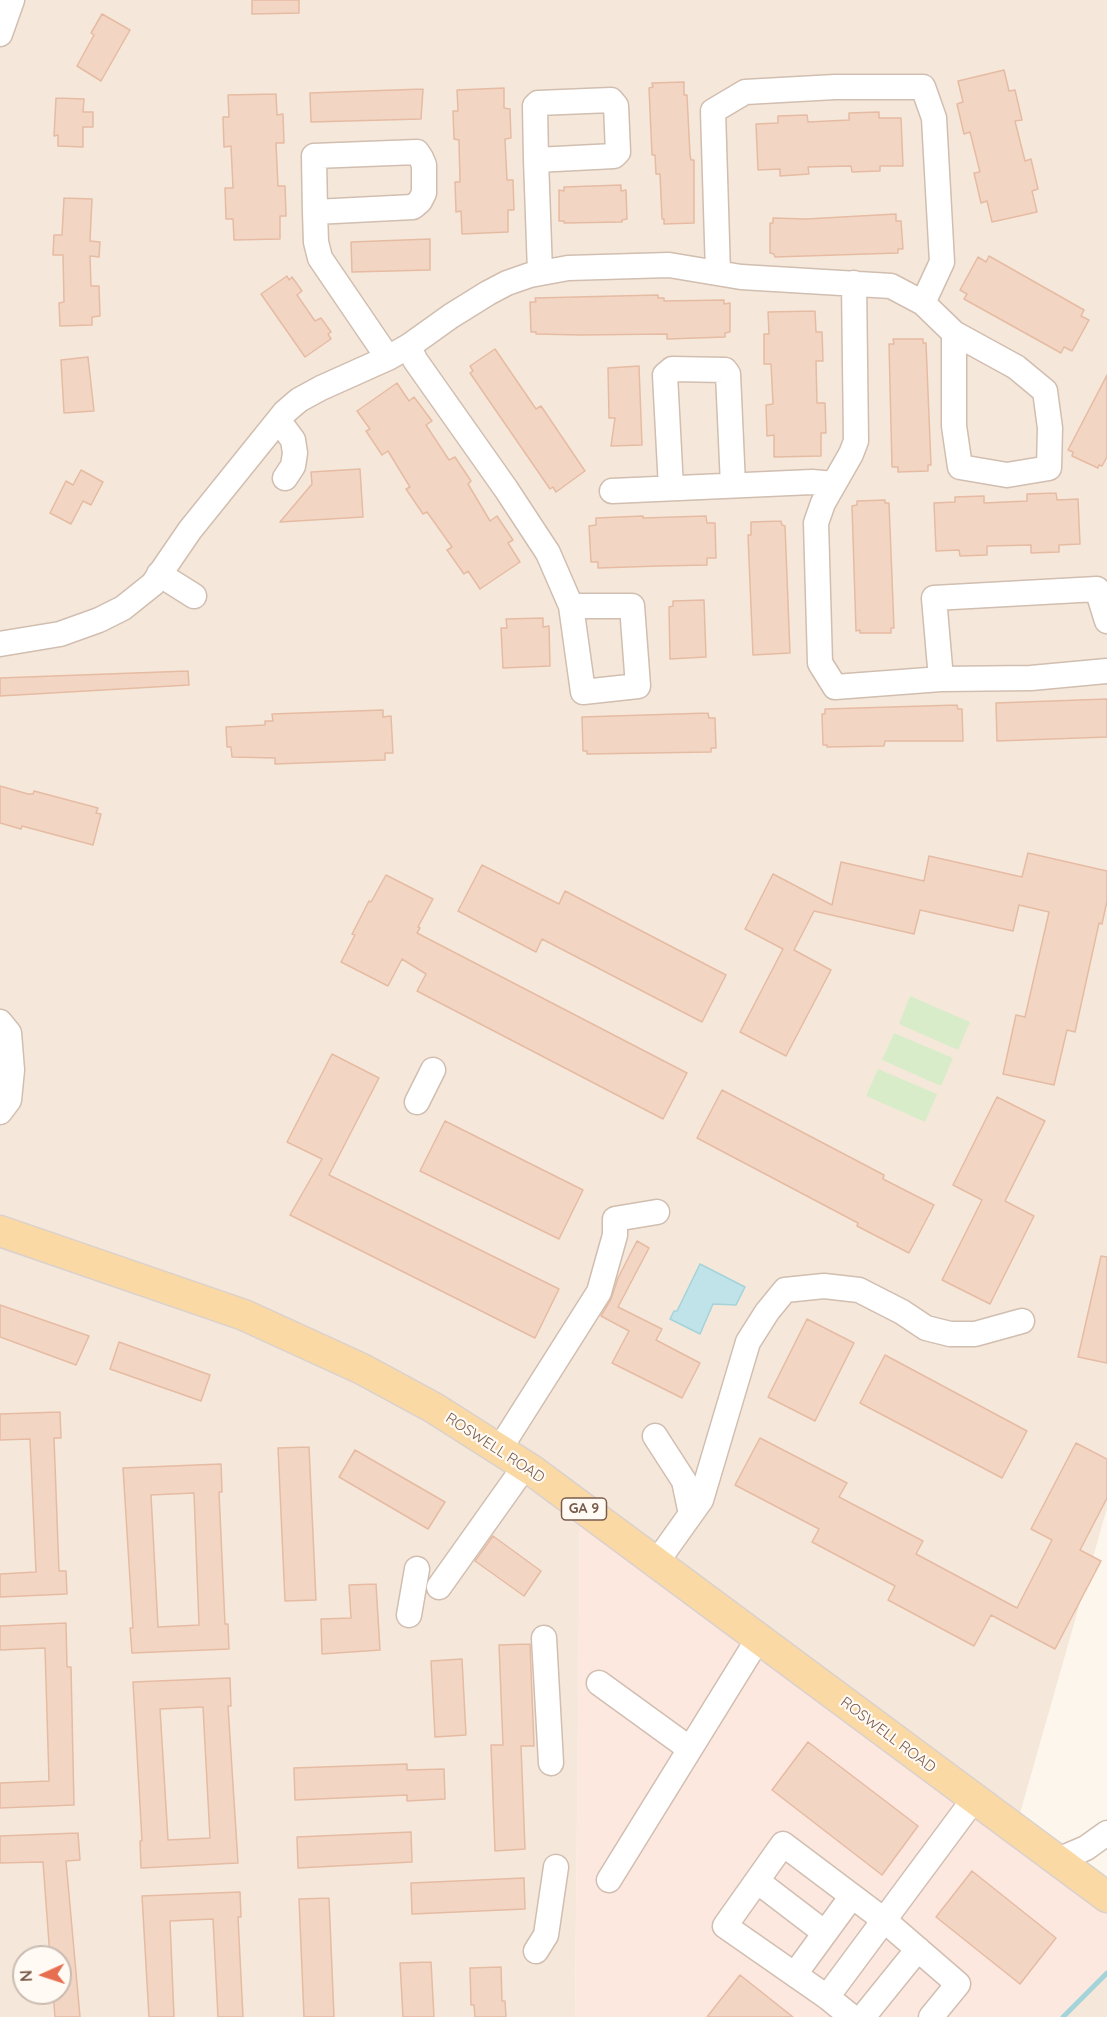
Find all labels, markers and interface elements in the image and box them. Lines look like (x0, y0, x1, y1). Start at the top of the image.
street label: ROSWELL ROAD (442, 1409, 548, 1487)
road number: GA 9 (562, 1498, 606, 1520)
street label: ROSWELL ROAD (837, 1693, 939, 1777)
north arrow (12, 1945, 72, 2005)
text: N (16, 1969, 36, 1982)

